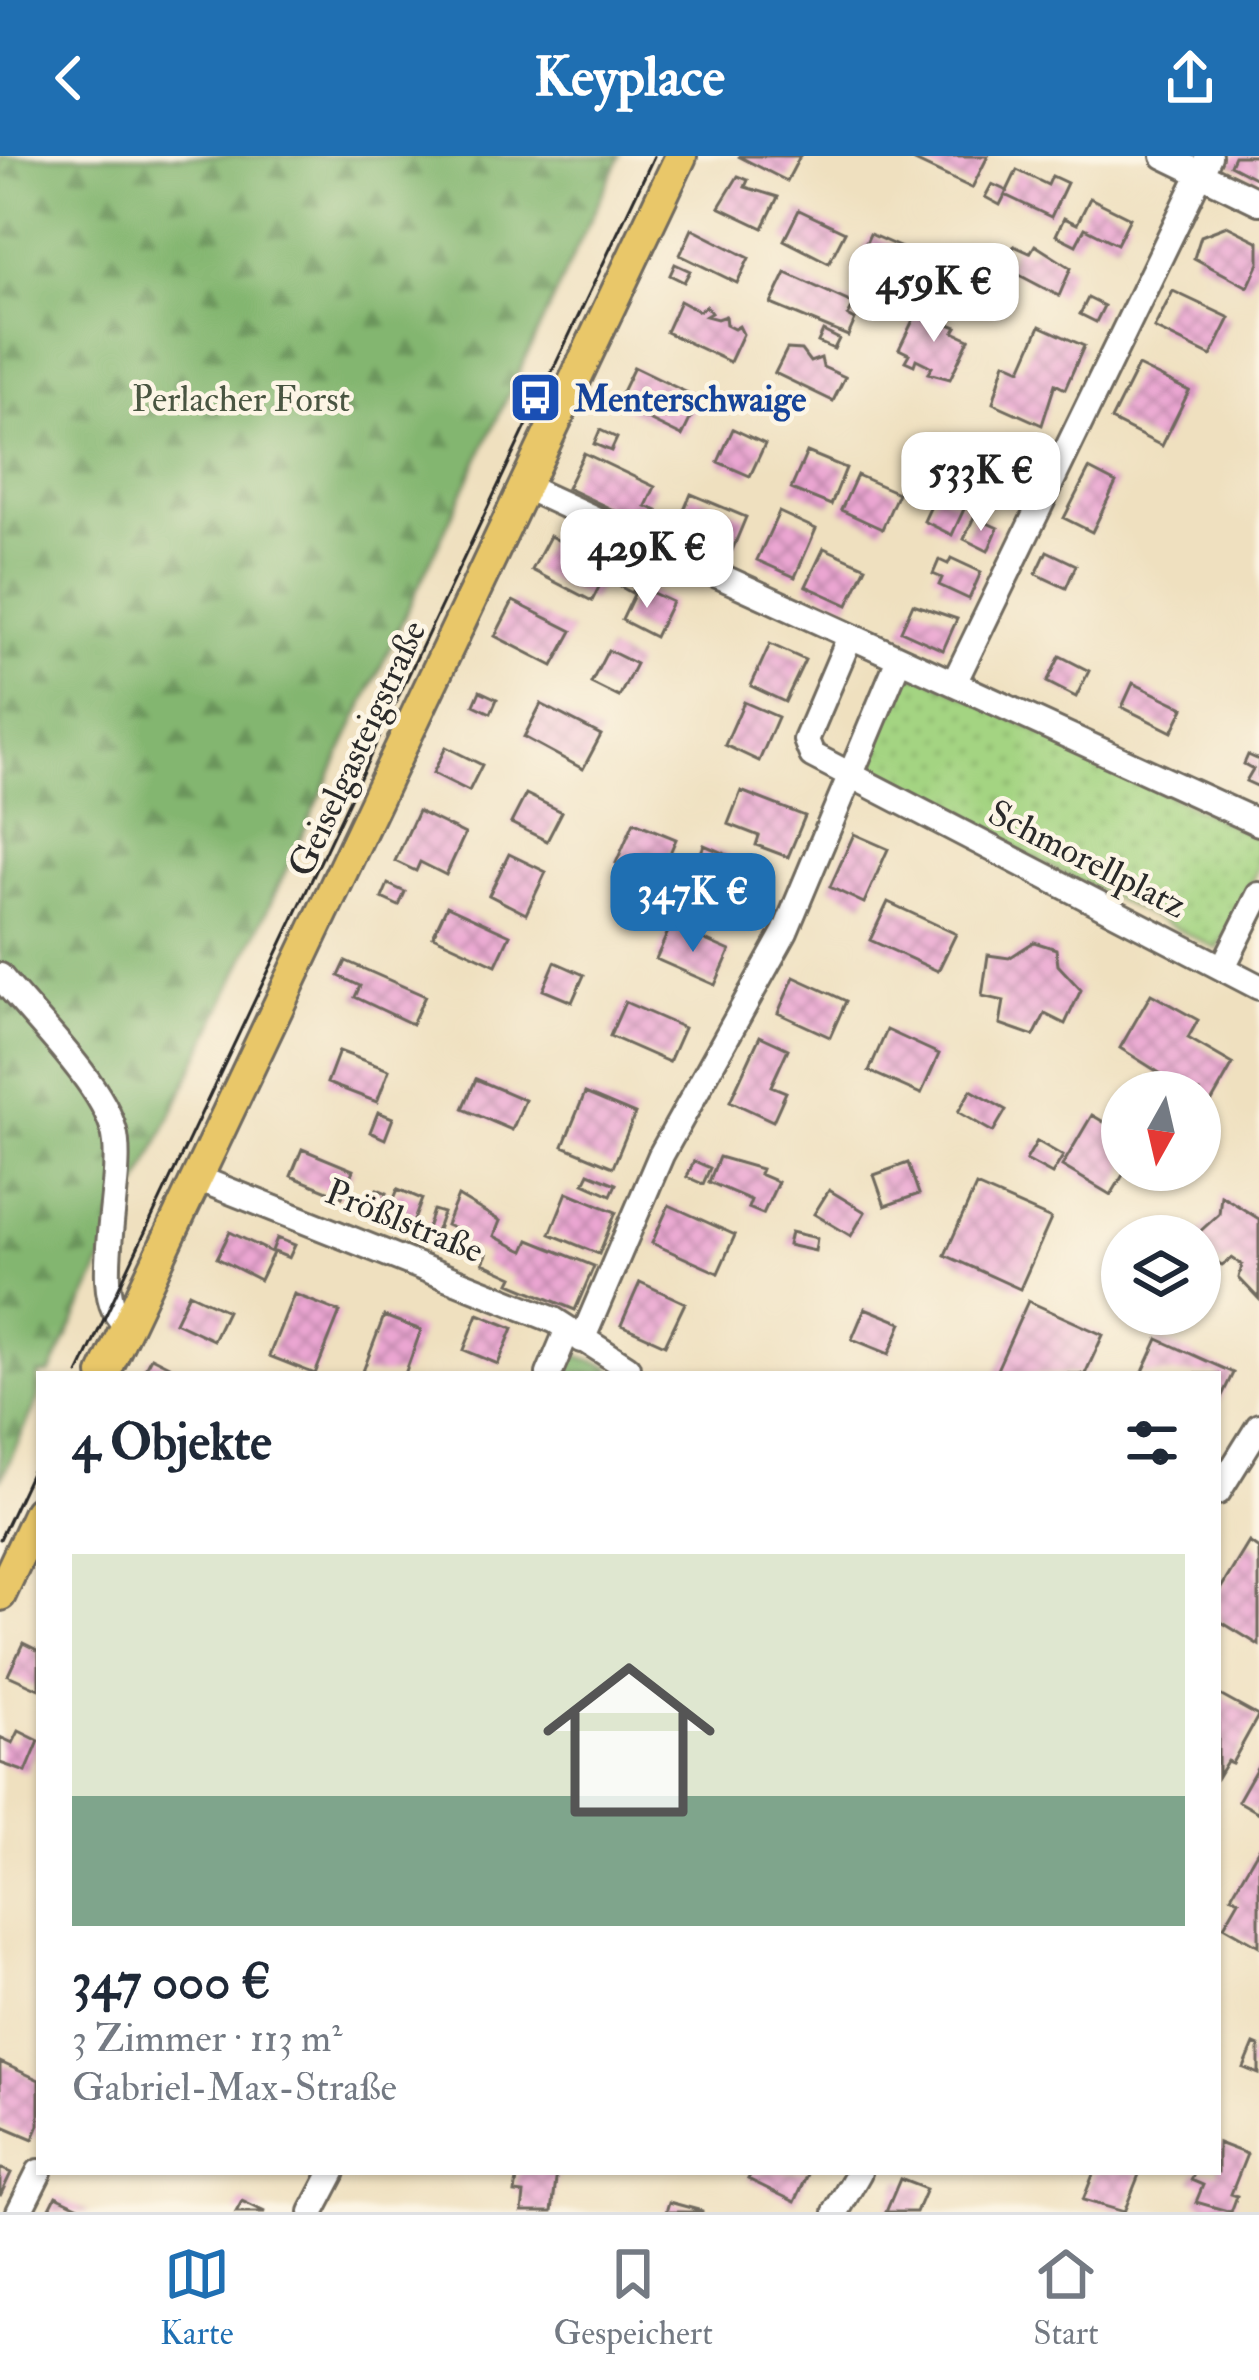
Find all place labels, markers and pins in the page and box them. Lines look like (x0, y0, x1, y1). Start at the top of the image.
pin: 459K € (836, 243, 1032, 345)
bus stop icon: Menterschwaige (507, 370, 563, 426)
place label: Menterschwaige (573, 377, 806, 422)
pin: 533K € (883, 432, 1079, 534)
pin: 429K € (549, 509, 745, 611)
pin: 347K € (595, 853, 791, 955)

